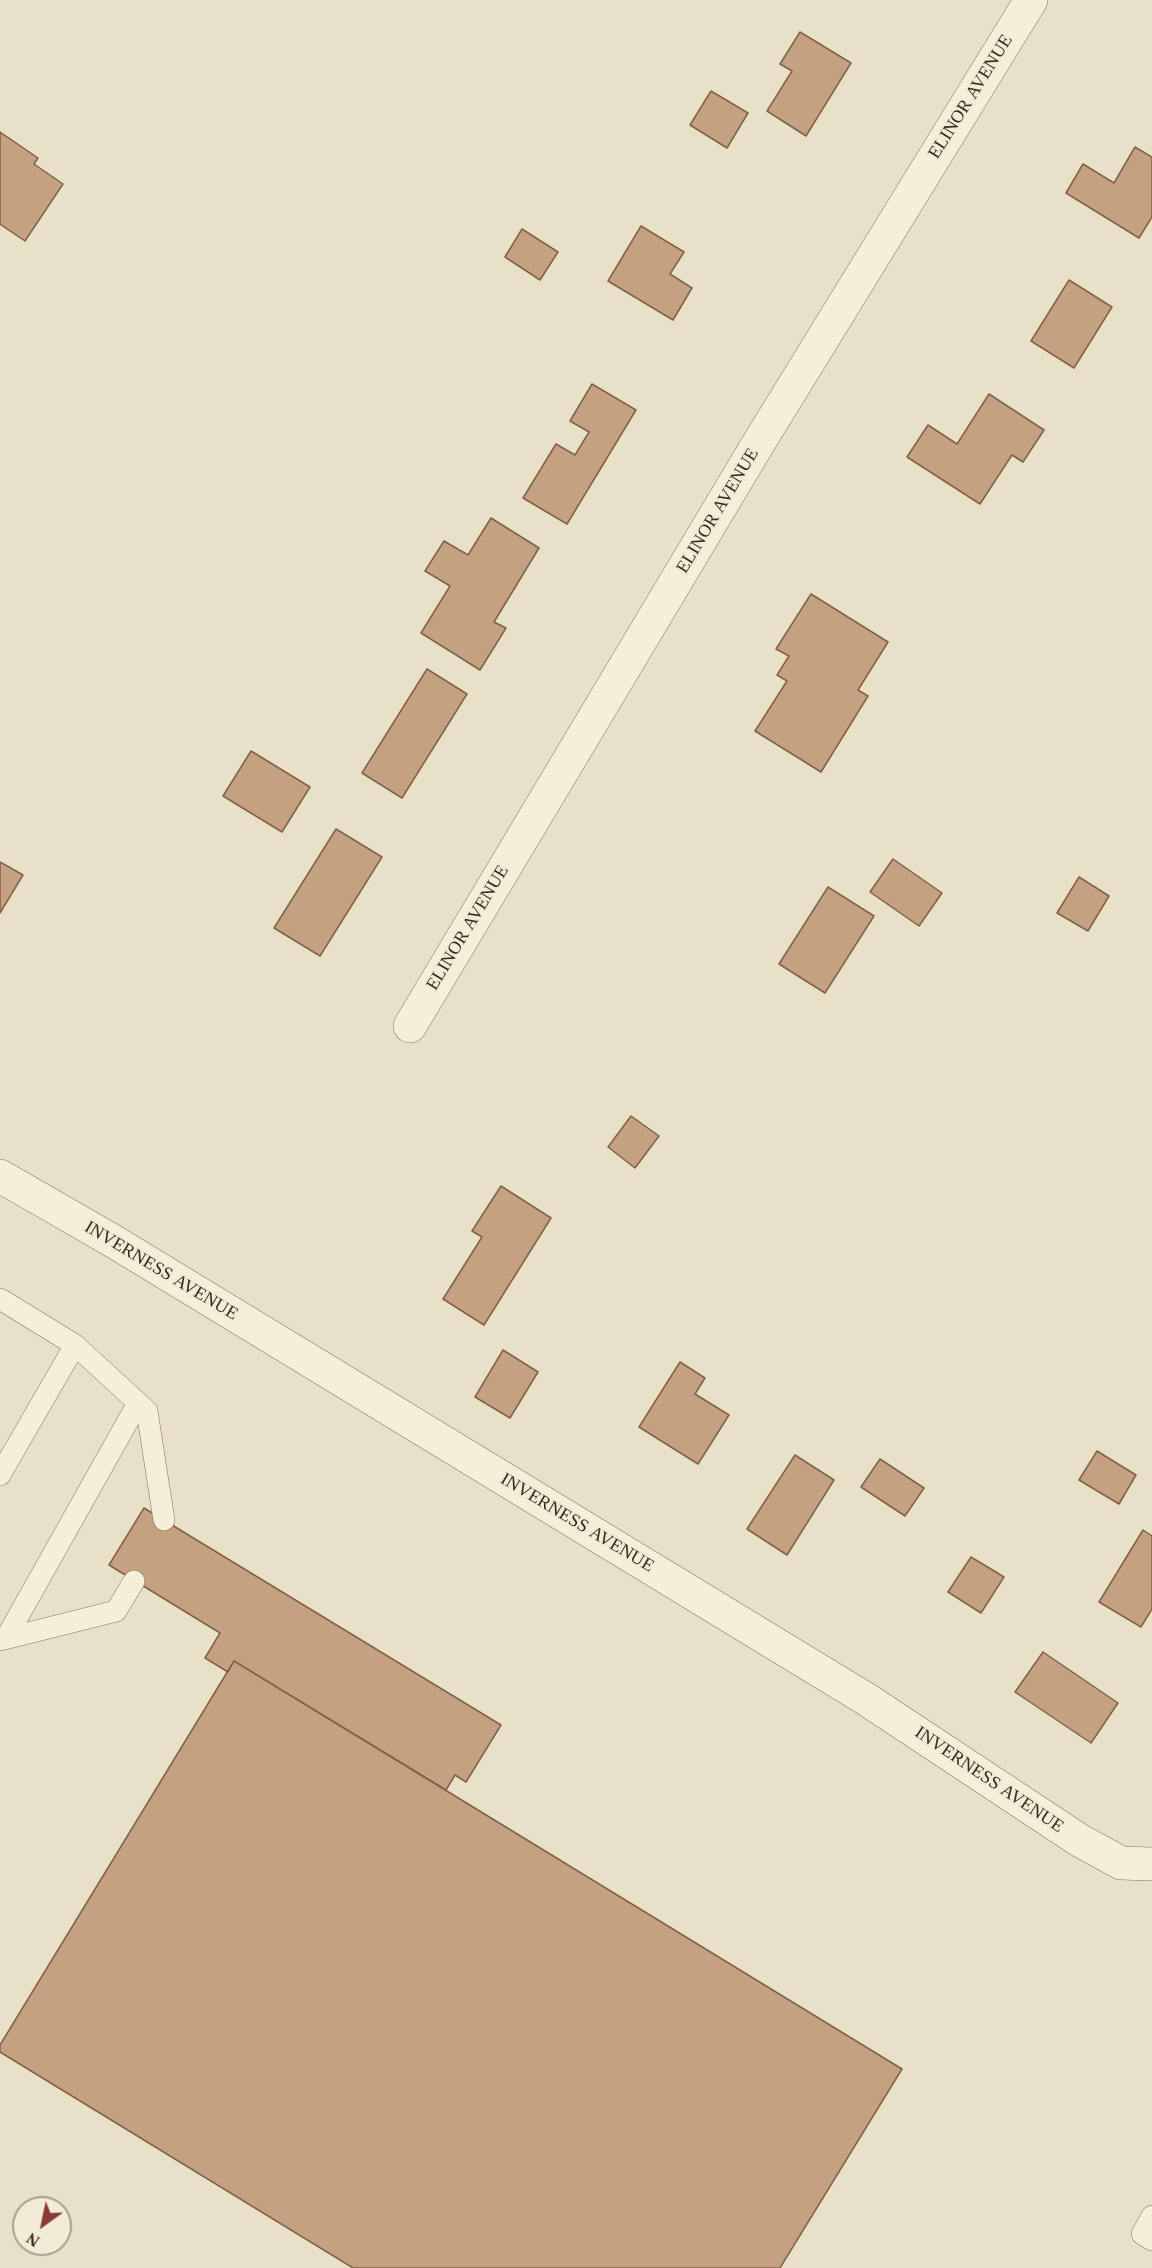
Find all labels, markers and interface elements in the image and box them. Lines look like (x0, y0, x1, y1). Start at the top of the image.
street label: ELINOR AVENUE (924, 31, 1018, 163)
street label: ELINOR AVENUE (672, 445, 764, 577)
street label: ELINOR AVENUE (422, 862, 514, 994)
street label: INVERNESS AVENUE (80, 1217, 242, 1325)
street label: INVERNESS AVENUE (496, 1469, 658, 1577)
street label: INVERNESS AVENUE (910, 1722, 1068, 1838)
north arrow (12, 2196, 72, 2256)
text: N (24, 2230, 42, 2250)

